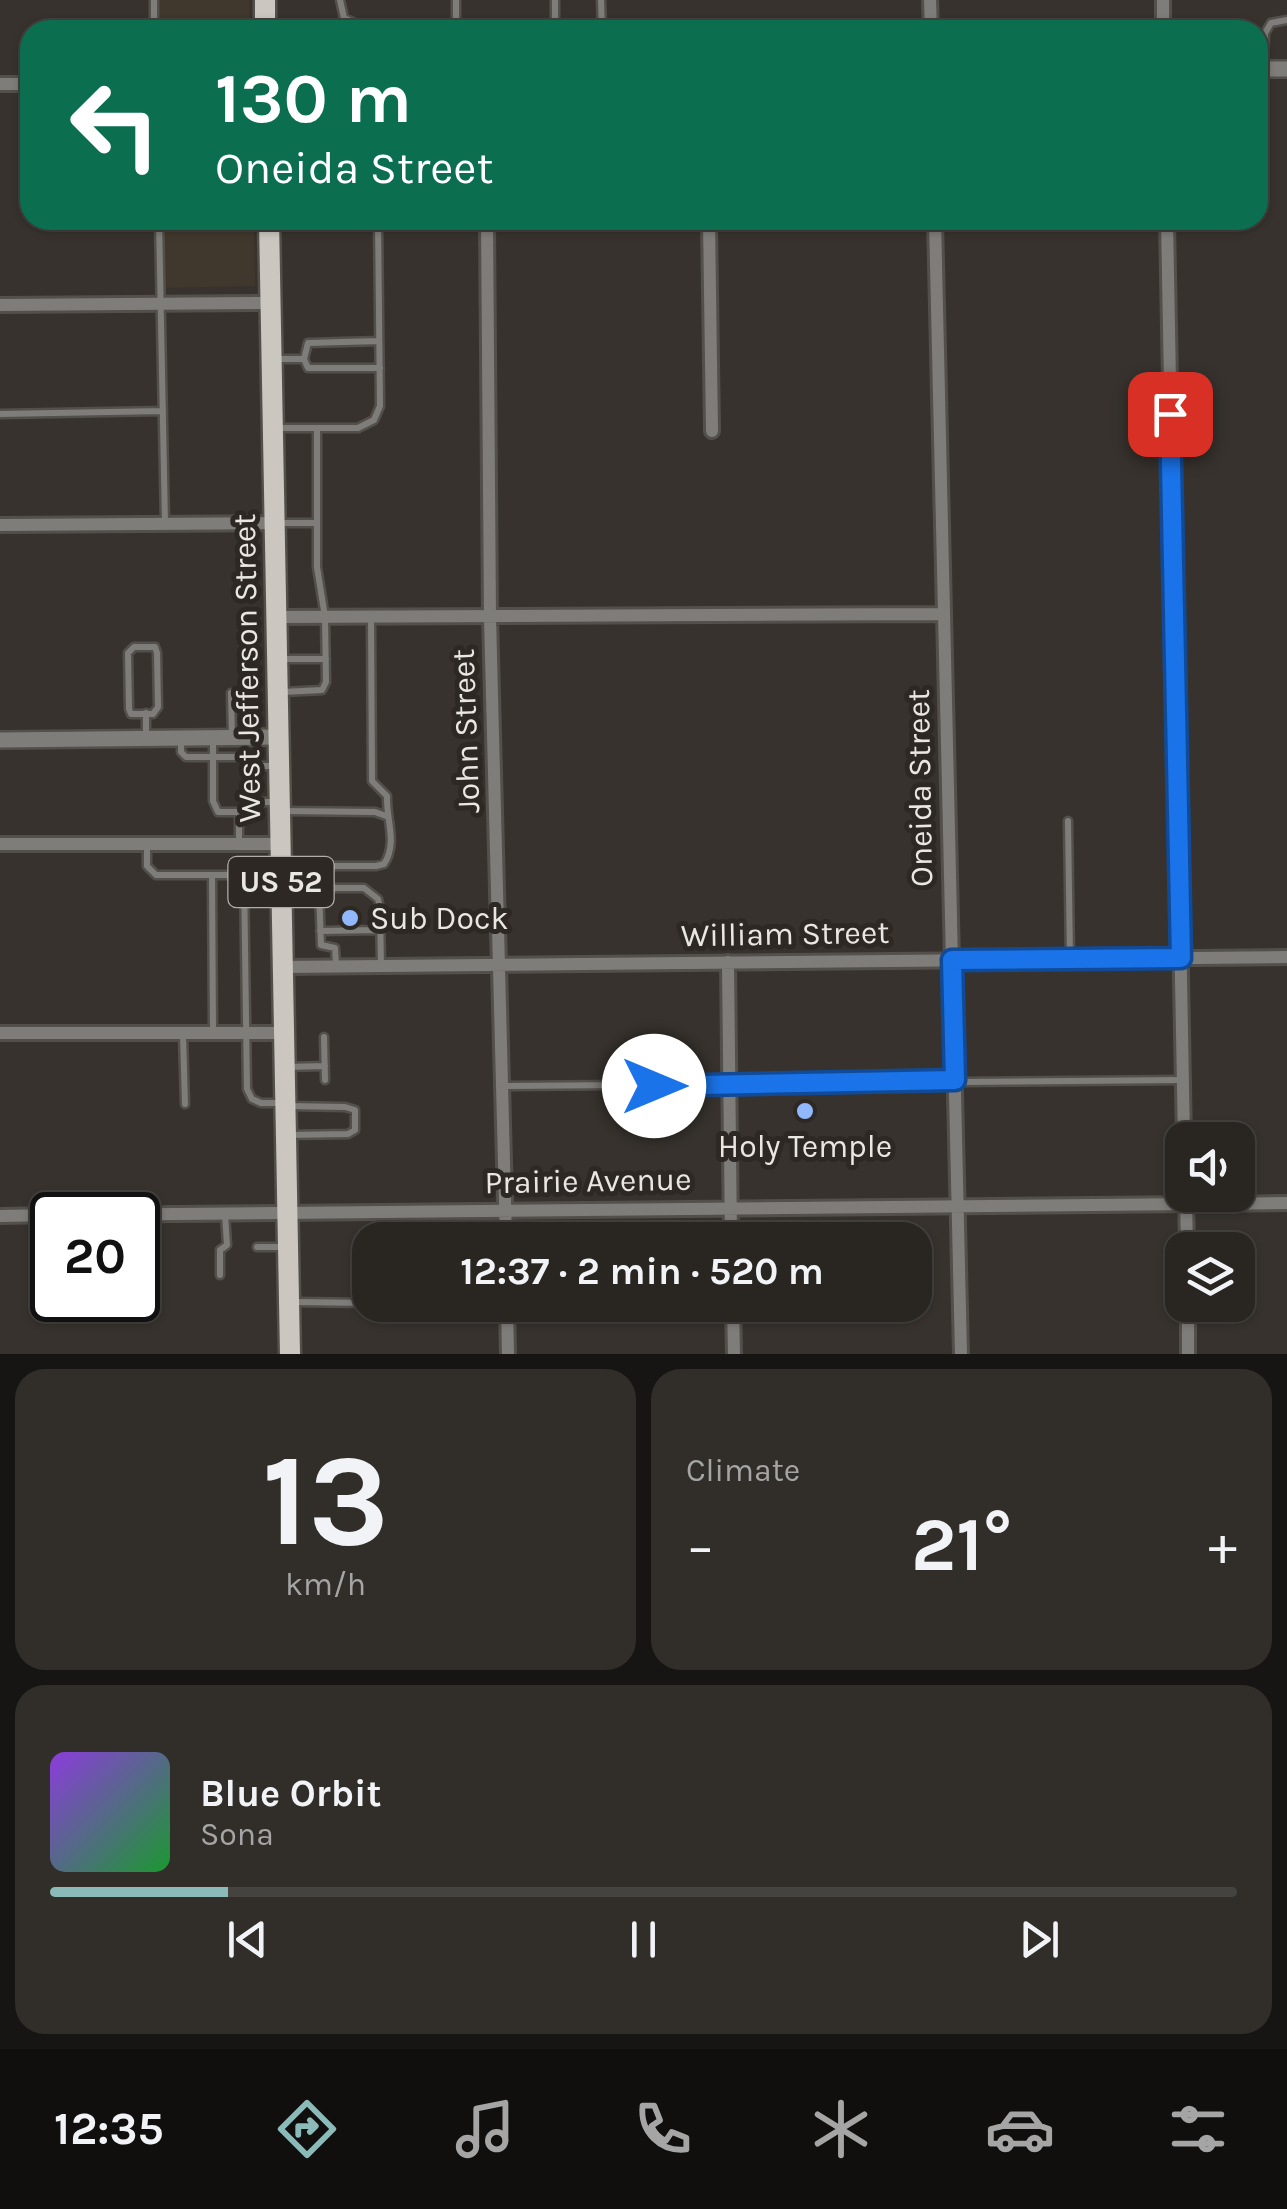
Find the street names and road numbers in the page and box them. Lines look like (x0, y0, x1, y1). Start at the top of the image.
street label: West Jefferson Street (226, 513, 268, 823)
street label: John Street (445, 648, 487, 814)
street label: Oneida Street (900, 689, 940, 887)
road number: US 52 (228, 857, 334, 907)
street label: William Street (680, 914, 890, 954)
street label: Prairie Avenue (484, 1161, 692, 1201)

